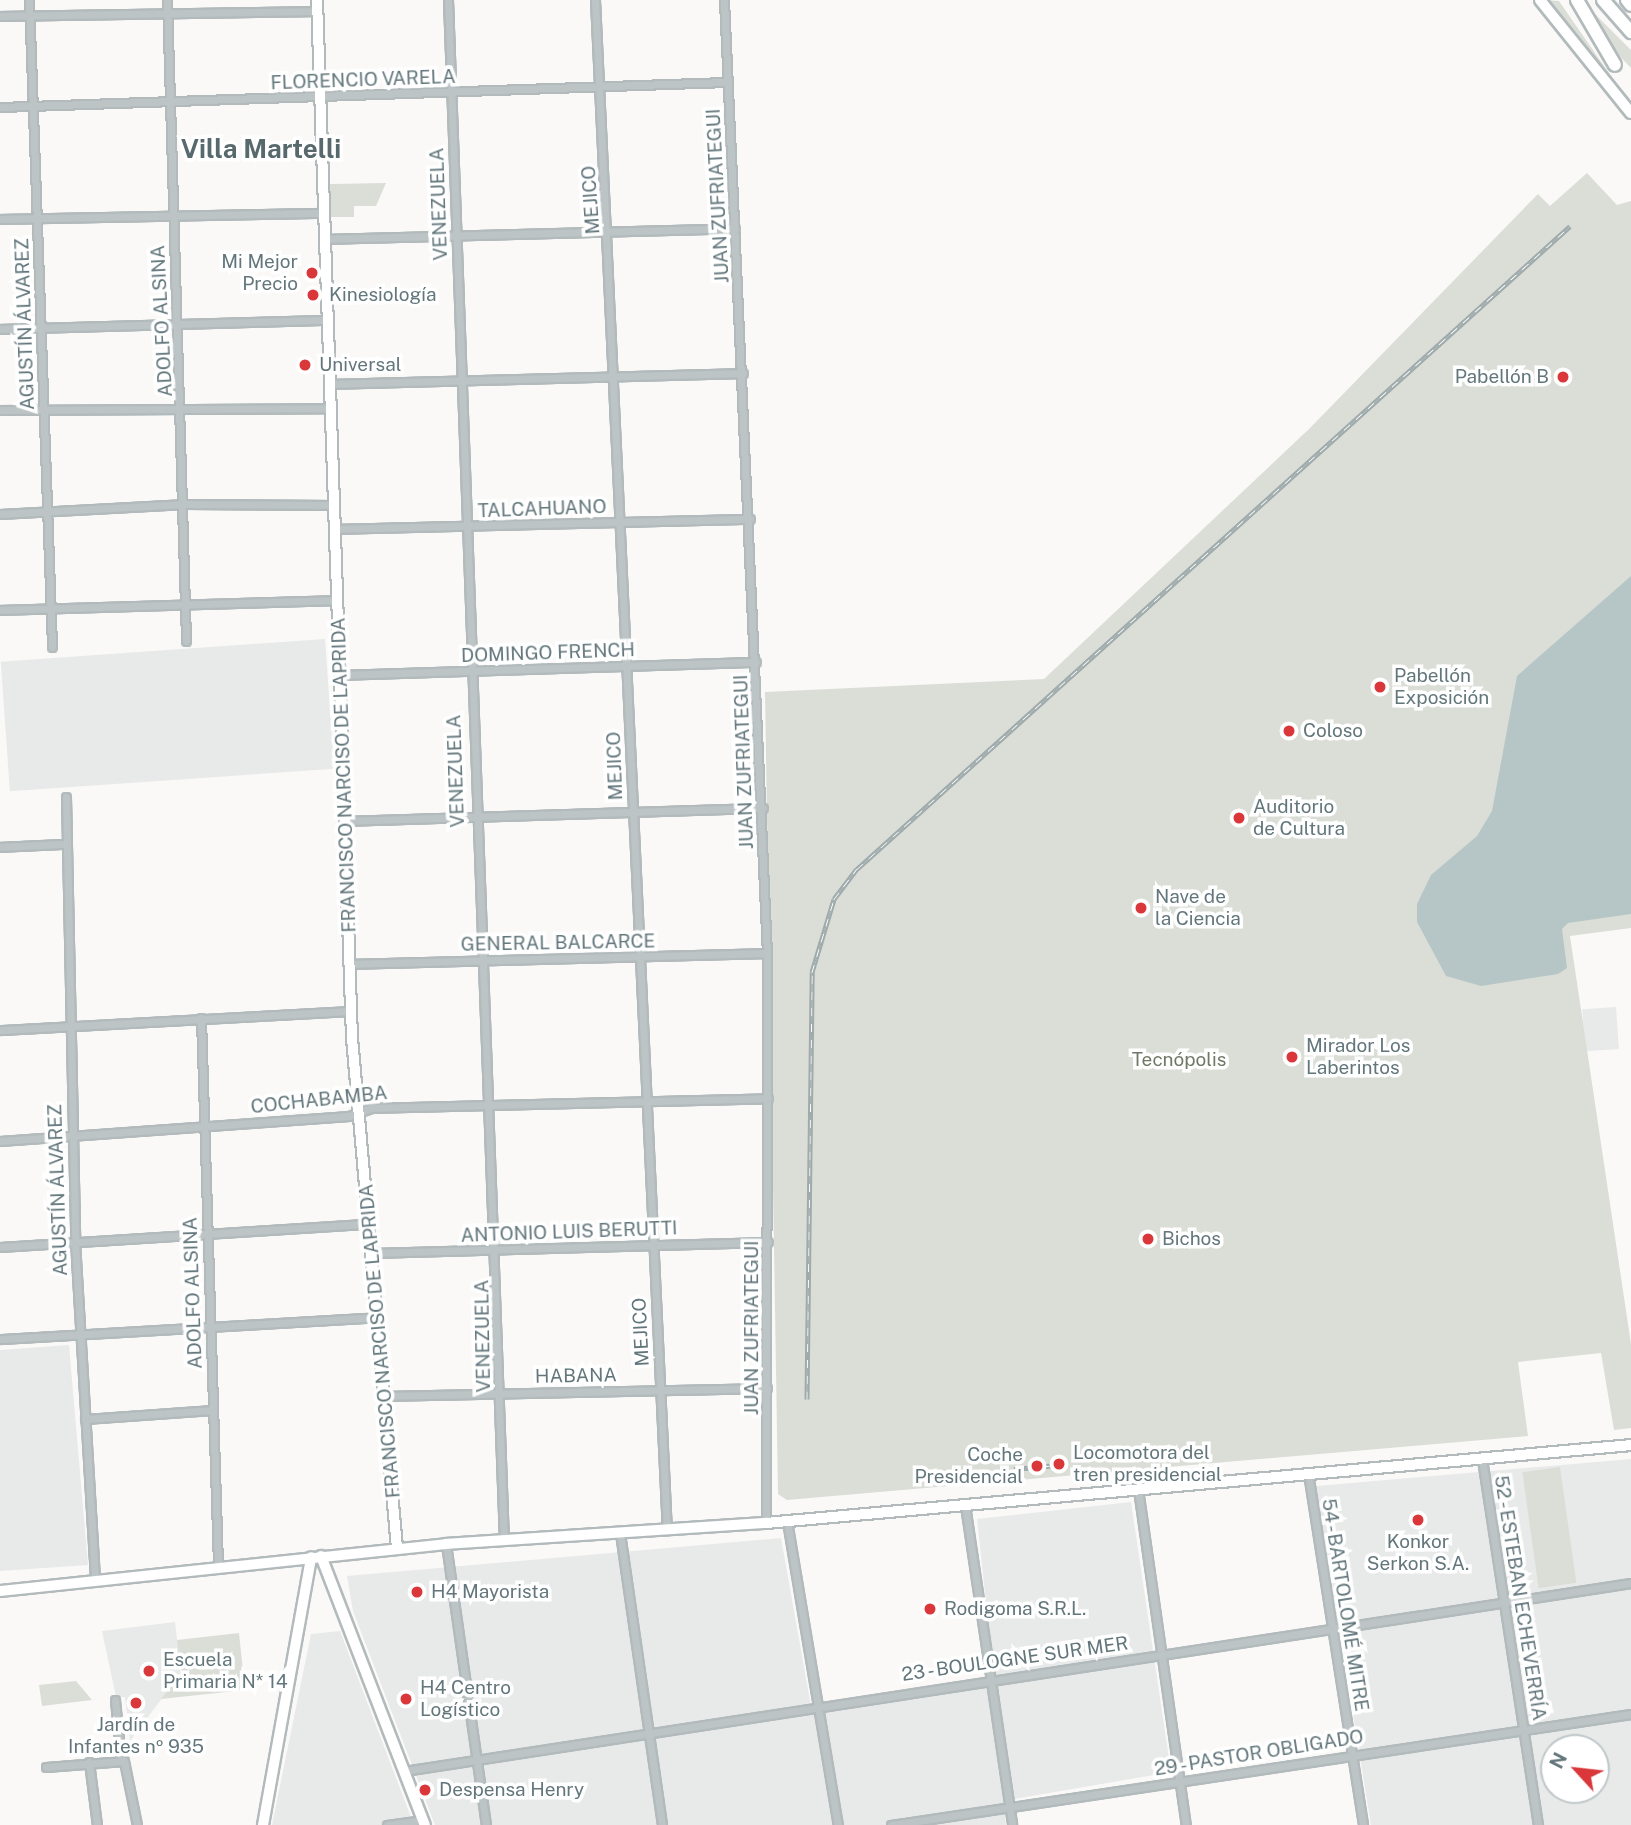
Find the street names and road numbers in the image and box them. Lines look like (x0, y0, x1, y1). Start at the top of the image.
street label: FLORENCIO VARELA (270, 65, 456, 95)
street label: JUAN ZUFRIATEGUI (702, 108, 734, 284)
street label: VENEZUELA (426, 147, 452, 261)
street label: MEJICO (577, 165, 605, 235)
street label: AGUSTÍN ÁLVAREZ (11, 238, 39, 410)
street label: ADOLFO ALSINA (147, 244, 177, 398)
street label: TALCAHUANO (477, 495, 607, 523)
street label: FRANCISCO NARCISO DE LAPRIDA (327, 617, 361, 933)
street label: DOMINGO FRENCH (461, 639, 635, 667)
street label: JUAN ZUFRIATEGUI (730, 674, 758, 850)
street label: VENEZUELA (443, 714, 469, 828)
street label: MEJICO (602, 731, 628, 801)
street label: GENERAL BALCARCE (460, 930, 656, 956)
street label: COCHABAMBA (250, 1081, 388, 1119)
street label: AGUSTÍN ÁLVAREZ (44, 1104, 72, 1276)
street label: FRANCISCO NARCISO DE LAPRIDA (355, 1183, 405, 1499)
street label: ADOLFO ALSINA (179, 1217, 207, 1369)
street label: ANTONIO LUIS BERUTTI (460, 1217, 678, 1247)
street label: JUAN ZUFRIATEGUI (741, 1241, 763, 1415)
street label: VENEZUELA (471, 1279, 495, 1393)
street label: MEJICO (628, 1297, 654, 1367)
street label: HABANA (535, 1364, 617, 1388)
street label: 52 - ESTEBAN ECHEVERRÍA (1489, 1471, 1551, 1725)
street label: 54 - BARTOLOMÉ MITRE (1317, 1494, 1373, 1716)
street label: 23 - BOULOGNE SUR MER (898, 1631, 1132, 1687)
street label: 29 - PASTOR OBLIGADO (1150, 1725, 1368, 1781)

